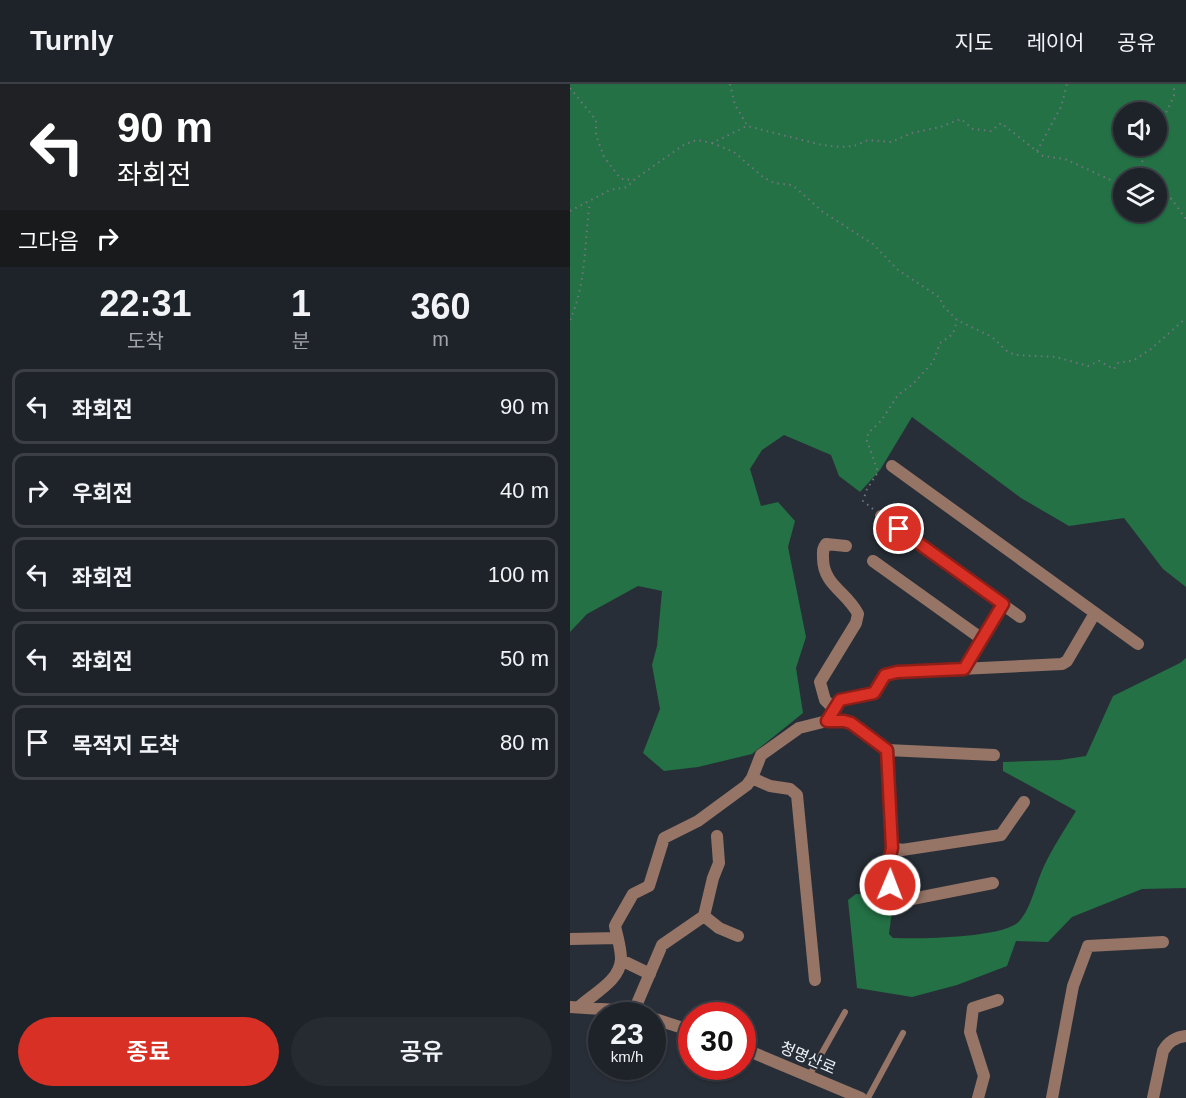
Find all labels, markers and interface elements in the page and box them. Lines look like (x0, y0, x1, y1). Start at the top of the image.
text: Turnly (30, 25, 113, 56)
text: 지도 (955, 31, 993, 54)
text: 레이어 (1026, 31, 1084, 54)
text: 공유 (1117, 31, 1156, 54)
map controls (1113, 102, 1167, 222)
button: sound (1113, 102, 1167, 156)
text: 90 m (117, 104, 213, 151)
icon: left (18, 108, 96, 186)
text: 좌회전 (117, 160, 192, 190)
button: layers (1113, 168, 1167, 222)
icon: right (91, 222, 124, 255)
text: 그다음 (18, 229, 79, 254)
text: 22:31 (99, 283, 192, 324)
text: 1 (291, 283, 311, 324)
text: 360 (410, 286, 471, 327)
text: m (432, 328, 449, 350)
text: 도착 (127, 330, 164, 352)
text: 분 (292, 330, 310, 352)
icon: left (21, 390, 54, 423)
text: 90 m (500, 394, 549, 419)
text: 좌회전 (72, 397, 133, 422)
icon: right (21, 474, 54, 507)
text: 40 m (500, 478, 549, 503)
text: 우회전 (72, 481, 133, 506)
pin (873, 503, 924, 554)
icon: arrive (882, 512, 915, 545)
icon: left (21, 558, 54, 591)
text: 100 m (488, 562, 549, 587)
text: 좌회전 (72, 565, 133, 590)
icon: left (21, 642, 54, 675)
text: 50 m (500, 646, 549, 671)
text: 좌회전 (72, 649, 133, 674)
icon: arrive (21, 726, 54, 759)
text: 80 m (500, 730, 549, 755)
text: 목적지 도착 (72, 733, 179, 758)
position arrow (858, 853, 922, 917)
speed limit sign: 30 (678, 1002, 756, 1080)
button: 종료 (18, 1017, 279, 1086)
button: 공유 (291, 1017, 552, 1086)
text: 23 (610, 1017, 644, 1050)
street label: 청명산로 (778, 1039, 839, 1077)
text: km/h (611, 1048, 643, 1065)

